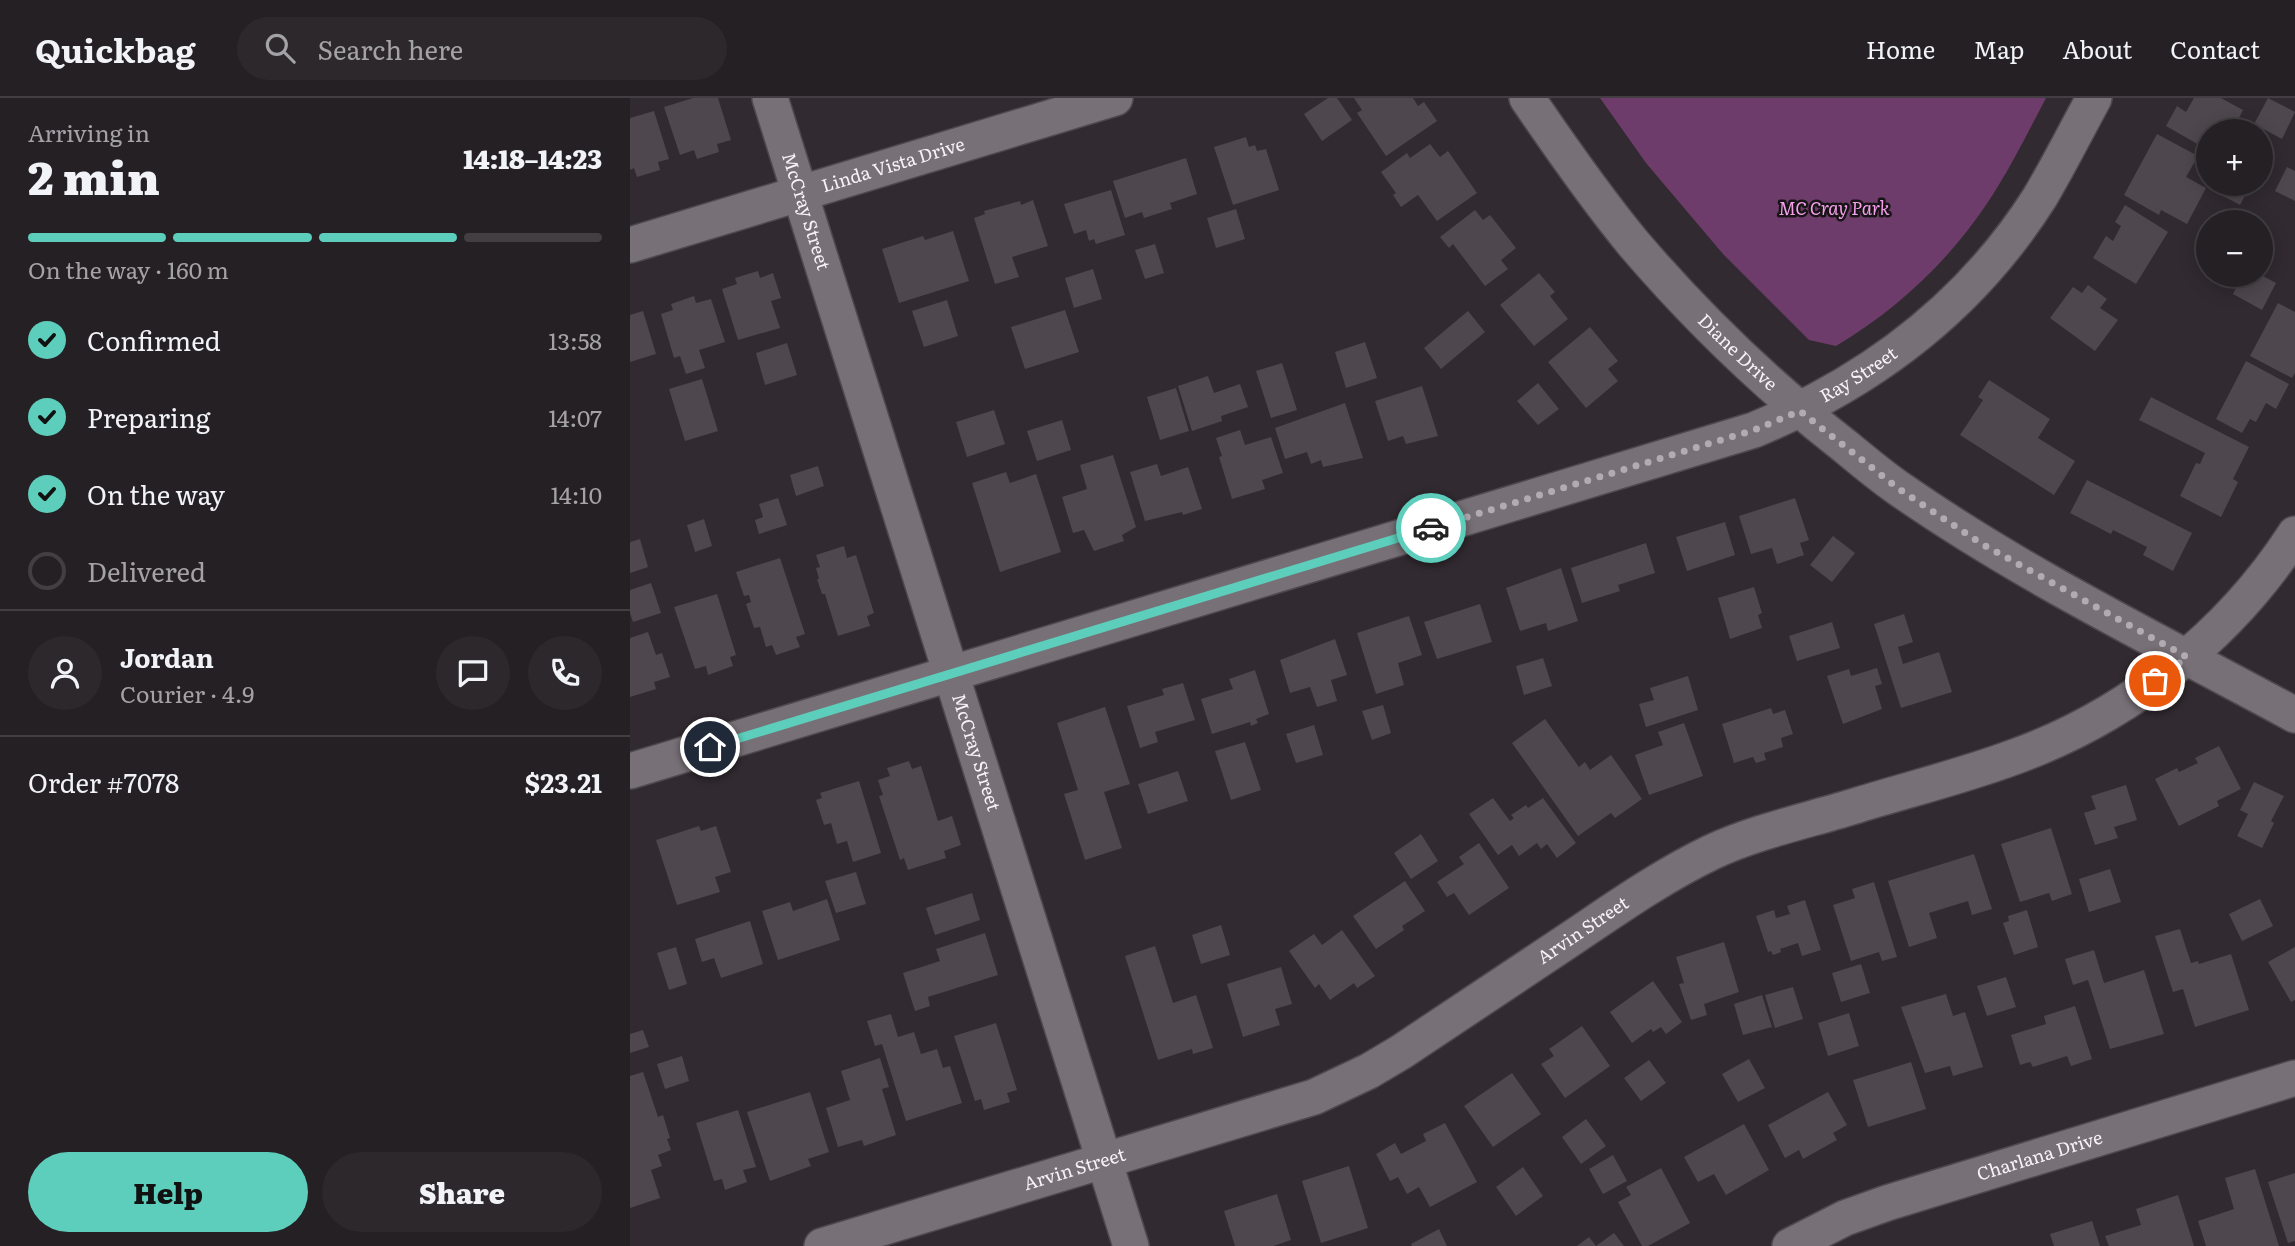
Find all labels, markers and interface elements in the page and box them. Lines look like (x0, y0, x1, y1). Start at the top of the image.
search box (237, 17, 727, 80)
text: Quickbag (35, 24, 195, 73)
icon: search (261, 29, 299, 67)
text: Search here (317, 29, 463, 68)
text: Home (1866, 31, 1935, 66)
text: Map (1973, 31, 2024, 66)
text: About (2062, 31, 2132, 66)
text: Contact (2170, 31, 2260, 66)
text: Arriving in (28, 115, 150, 149)
map controls (2196, 119, 2273, 287)
button: + (2196, 119, 2273, 196)
street label: Linda Vista Drive (818, 129, 968, 198)
text: 14:18–14:23 (463, 138, 602, 177)
text: 2 min (28, 141, 160, 209)
street label: McCray Street (776, 149, 839, 274)
park label: MC Cray Park (1778, 194, 1890, 221)
button: − (2196, 210, 2273, 287)
text: On the way · 160 m (28, 252, 229, 286)
street label: Diane Drive (1692, 307, 1784, 396)
text: Confirmed (87, 320, 221, 359)
icon: check (28, 321, 66, 359)
text: 13:58 (548, 323, 602, 357)
street label: Ray Street (1814, 339, 1903, 408)
text: Preparing (87, 397, 210, 436)
icon: check (28, 398, 66, 436)
text: 14:07 (548, 400, 602, 434)
text: On the way (87, 474, 225, 513)
icon: check (28, 475, 66, 513)
text: 14:10 (551, 477, 602, 511)
courier (1396, 493, 1466, 563)
icon: car (1412, 509, 1450, 547)
text: Delivered (87, 551, 206, 590)
button: person (28, 636, 102, 710)
button: chat (436, 636, 510, 710)
button: phone (528, 636, 602, 710)
text: Jordan (120, 637, 214, 676)
pin (2125, 651, 2185, 711)
icon: bag (2136, 662, 2174, 700)
text: Courier · 4.9 (120, 676, 254, 710)
street label: McCray Street (946, 690, 1009, 815)
pin (680, 717, 740, 777)
icon: home (691, 728, 729, 766)
text: Order #7078 (28, 762, 179, 801)
text: $23.21 (525, 762, 602, 801)
street label: Arvin Street (1531, 888, 1634, 970)
street label: Charlana Drive (1973, 1123, 2105, 1187)
street label: Arvin Street (1020, 1140, 1129, 1196)
button: Help (28, 1152, 308, 1232)
button: Share (322, 1152, 602, 1232)

